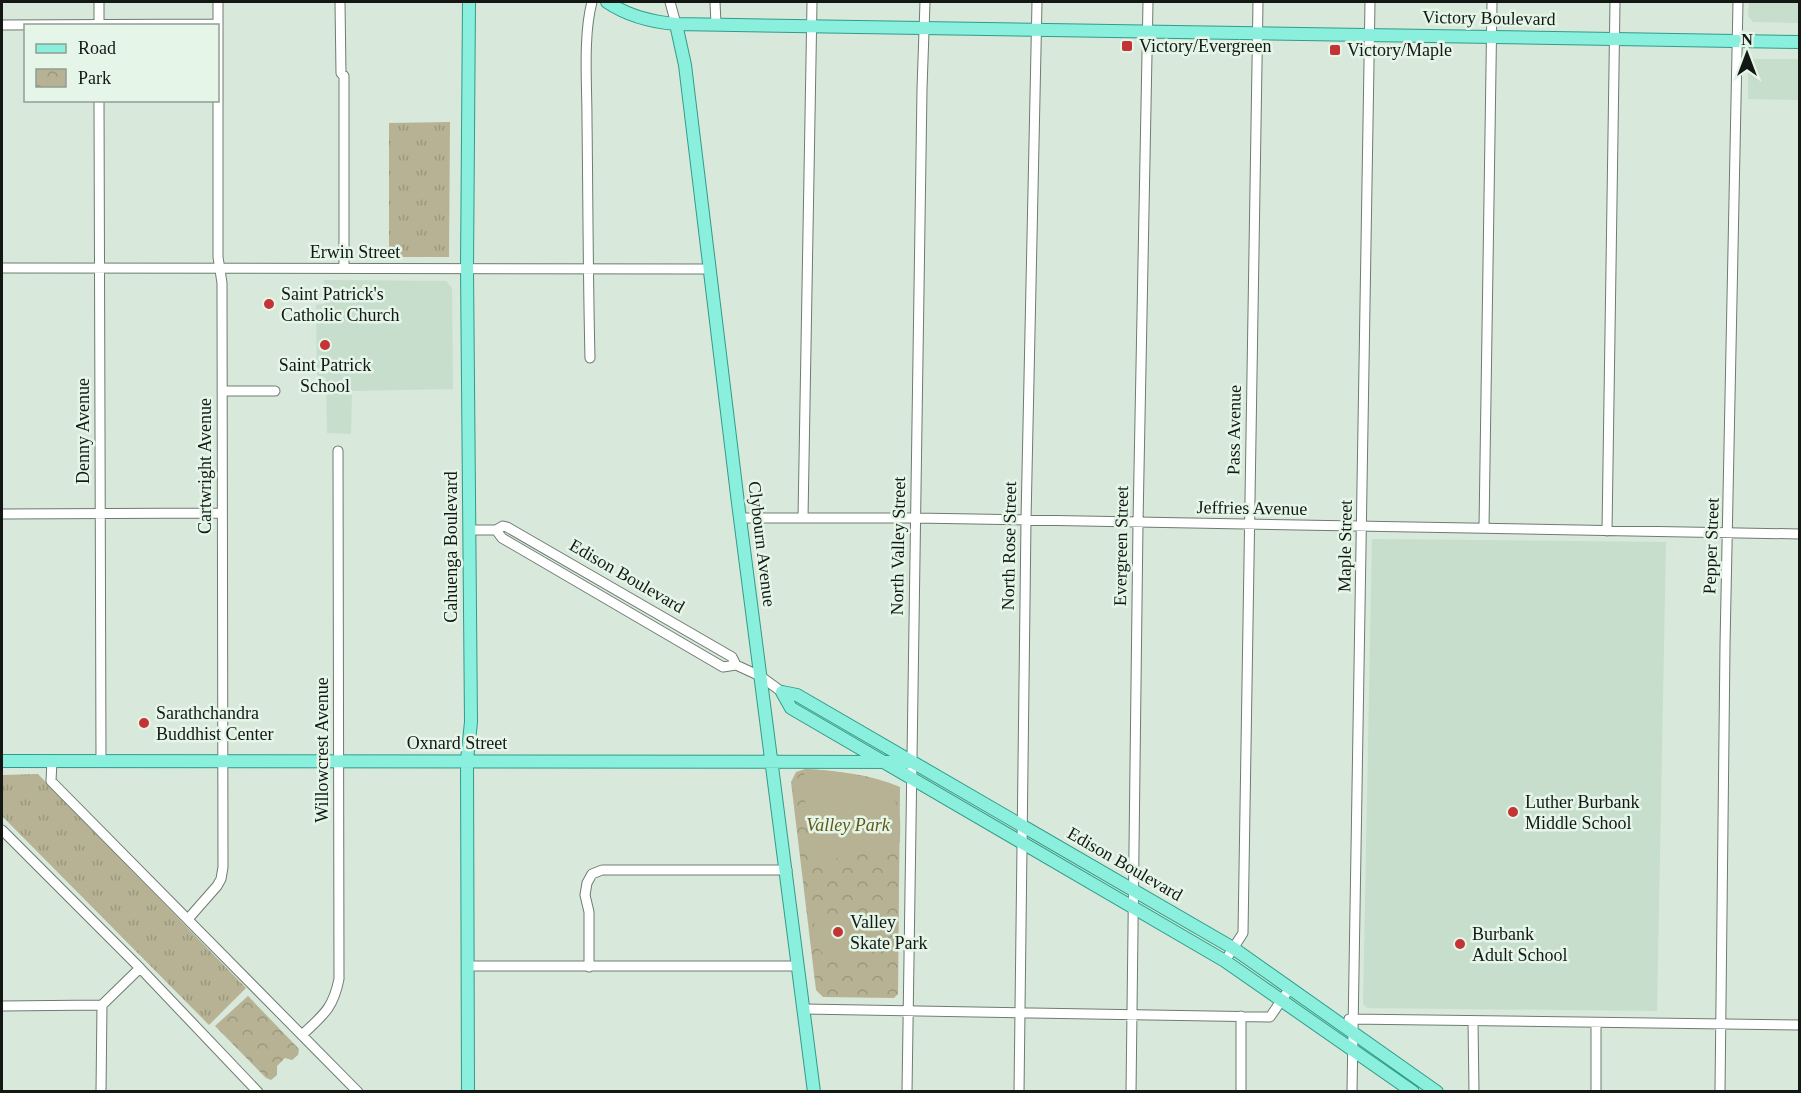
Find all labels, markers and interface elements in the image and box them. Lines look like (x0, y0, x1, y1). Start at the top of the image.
street label: Victory Boulevard (1422, 7, 1556, 29)
legend (24, 24, 219, 102)
north arrow (1717, 24, 1777, 84)
text: N (1741, 31, 1753, 48)
place label: Victory/Evergreen (1139, 36, 1272, 56)
text: Road (78, 38, 116, 58)
marker: Victory/Evergreen (1120, 39, 1134, 53)
place label: Victory/Maple (1347, 40, 1452, 60)
marker: Victory/Maple (1328, 43, 1342, 57)
text: Park (78, 68, 111, 88)
street label: Erwin Street (310, 242, 400, 262)
place label: Saint Patrick's Catholic Church (281, 284, 399, 325)
marker: Saint Patrick's Catholic Church (262, 297, 276, 311)
marker: Saint Patrick School (318, 338, 332, 352)
place label: Saint Patrick School (279, 355, 371, 396)
street label: Denny Avenue (73, 378, 93, 484)
street label: Pass Avenue (1223, 385, 1245, 475)
street label: Cartwright Avenue (195, 398, 215, 534)
street label: Cahuenga Boulevard (441, 471, 461, 623)
street label: North Valley Street (887, 477, 909, 615)
street label: Clybourn Avenue (744, 480, 780, 608)
street label: North Rose Street (998, 481, 1020, 611)
street label: Evergreen Street (1110, 486, 1132, 606)
street label: Jeffries Avenue (1196, 497, 1308, 519)
street label: Pepper Street (1699, 497, 1723, 595)
street label: Maple Street (1334, 500, 1356, 592)
street label: Edison Boulevard (566, 535, 688, 617)
street label: Willowcrest Avenue (312, 677, 332, 823)
place label: Sarathchandra Buddhist Center (156, 703, 274, 744)
marker: Sarathchandra Buddhist Center (137, 716, 151, 730)
street label: Oxnard Street (407, 733, 507, 753)
place label: Luther Burbank Middle School (1525, 792, 1639, 833)
marker: Luther Burbank Middle School (1506, 805, 1520, 819)
park label: Valley Park (806, 815, 891, 835)
street label: Edison Boulevard (1064, 823, 1186, 905)
place label: Valley Skate Park (850, 912, 927, 953)
place label: Burbank Adult School (1472, 924, 1568, 965)
marker: Valley Skate Park (831, 925, 845, 939)
marker: Burbank Adult School (1453, 937, 1467, 951)

